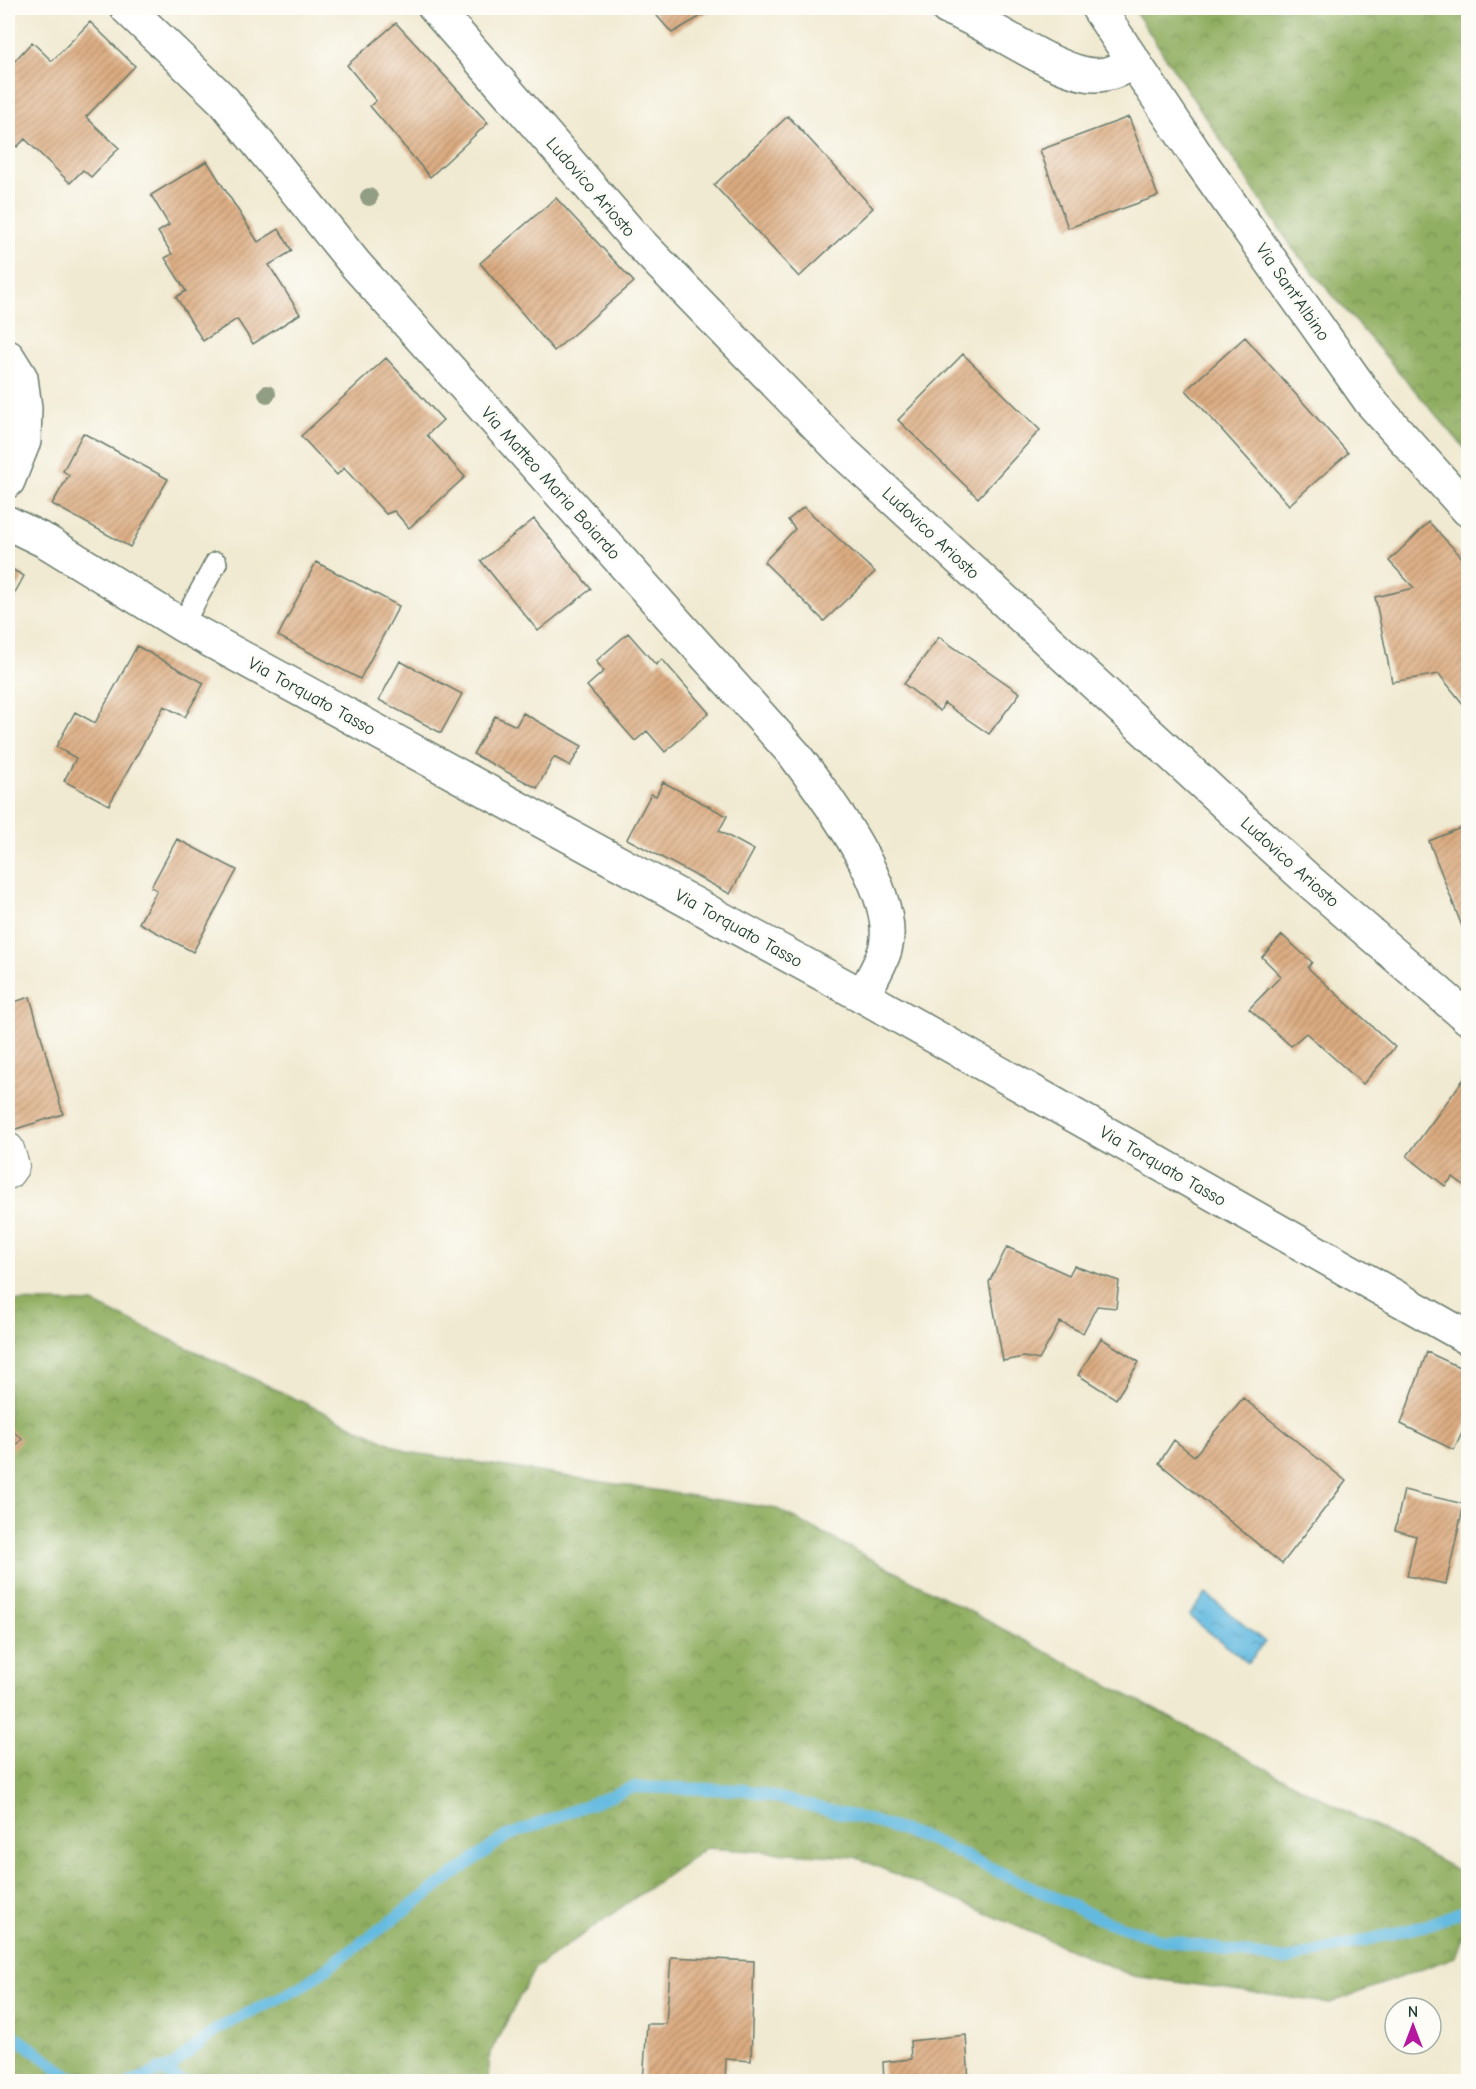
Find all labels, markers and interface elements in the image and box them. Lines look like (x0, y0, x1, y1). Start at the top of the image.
street label: Ludovico Ariosto (542, 133, 640, 242)
street label: Via Sant'Albino (1251, 239, 1334, 345)
street label: Via Matteo Maria Boiardo (476, 403, 625, 564)
street label: Ludovico Ariosto (878, 483, 984, 584)
street label: Via Torquato Tasso (244, 653, 379, 740)
street label: Ludovico Ariosto (1236, 813, 1343, 912)
street label: Via Torquato Tasso (671, 885, 806, 972)
street label: Via Torquato Tasso (1096, 1122, 1230, 1211)
north arrow (1383, 1996, 1443, 2056)
text: N (1408, 2003, 1418, 2021)

